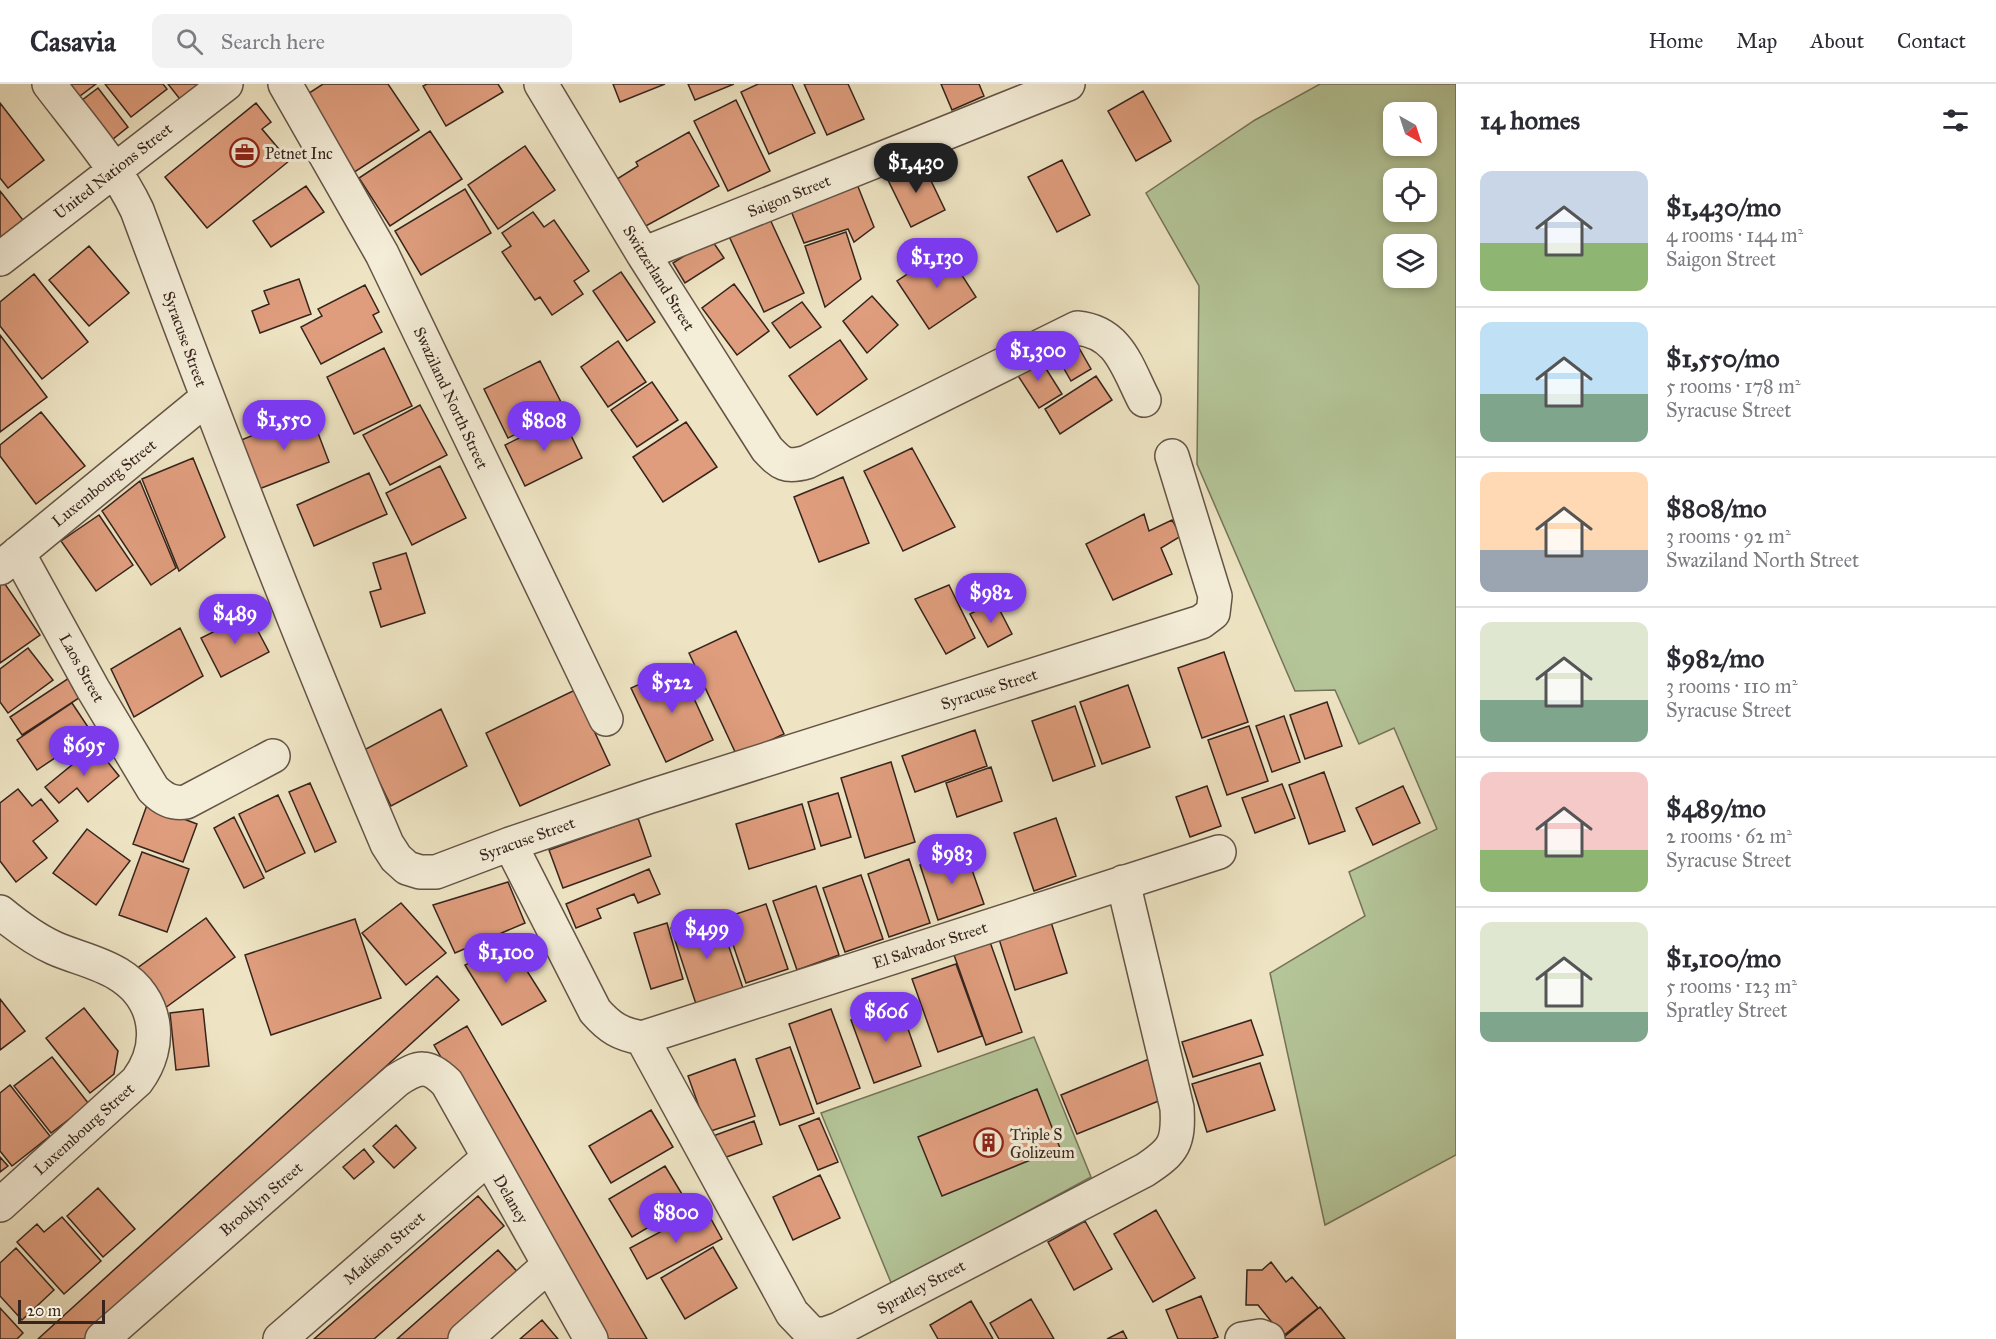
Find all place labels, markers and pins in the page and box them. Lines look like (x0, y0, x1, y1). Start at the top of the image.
office icon: Petnet Inc (228, 137, 260, 169)
pin: $1,430 (867, 143, 965, 194)
place label: Petnet Inc (265, 144, 333, 163)
pin: $1,130 (888, 238, 986, 289)
pin: $1,300 (989, 331, 1087, 382)
pin: $1,550 (235, 400, 333, 451)
pin: $808 (508, 401, 580, 452)
pin: $982 (955, 573, 1027, 624)
pin: $489 (199, 594, 271, 645)
pin: $522 (636, 663, 708, 714)
pin: $695 (48, 726, 120, 777)
pin: $983 (916, 834, 988, 885)
pin: $499 (671, 909, 743, 960)
pin: $1,100 (457, 933, 555, 984)
pin: $606 (850, 992, 922, 1043)
place label: Triple S Golizeum (1010, 1125, 1075, 1162)
building icon: Triple S Golizeum (973, 1127, 1005, 1159)
pin: $800 (640, 1193, 712, 1244)

